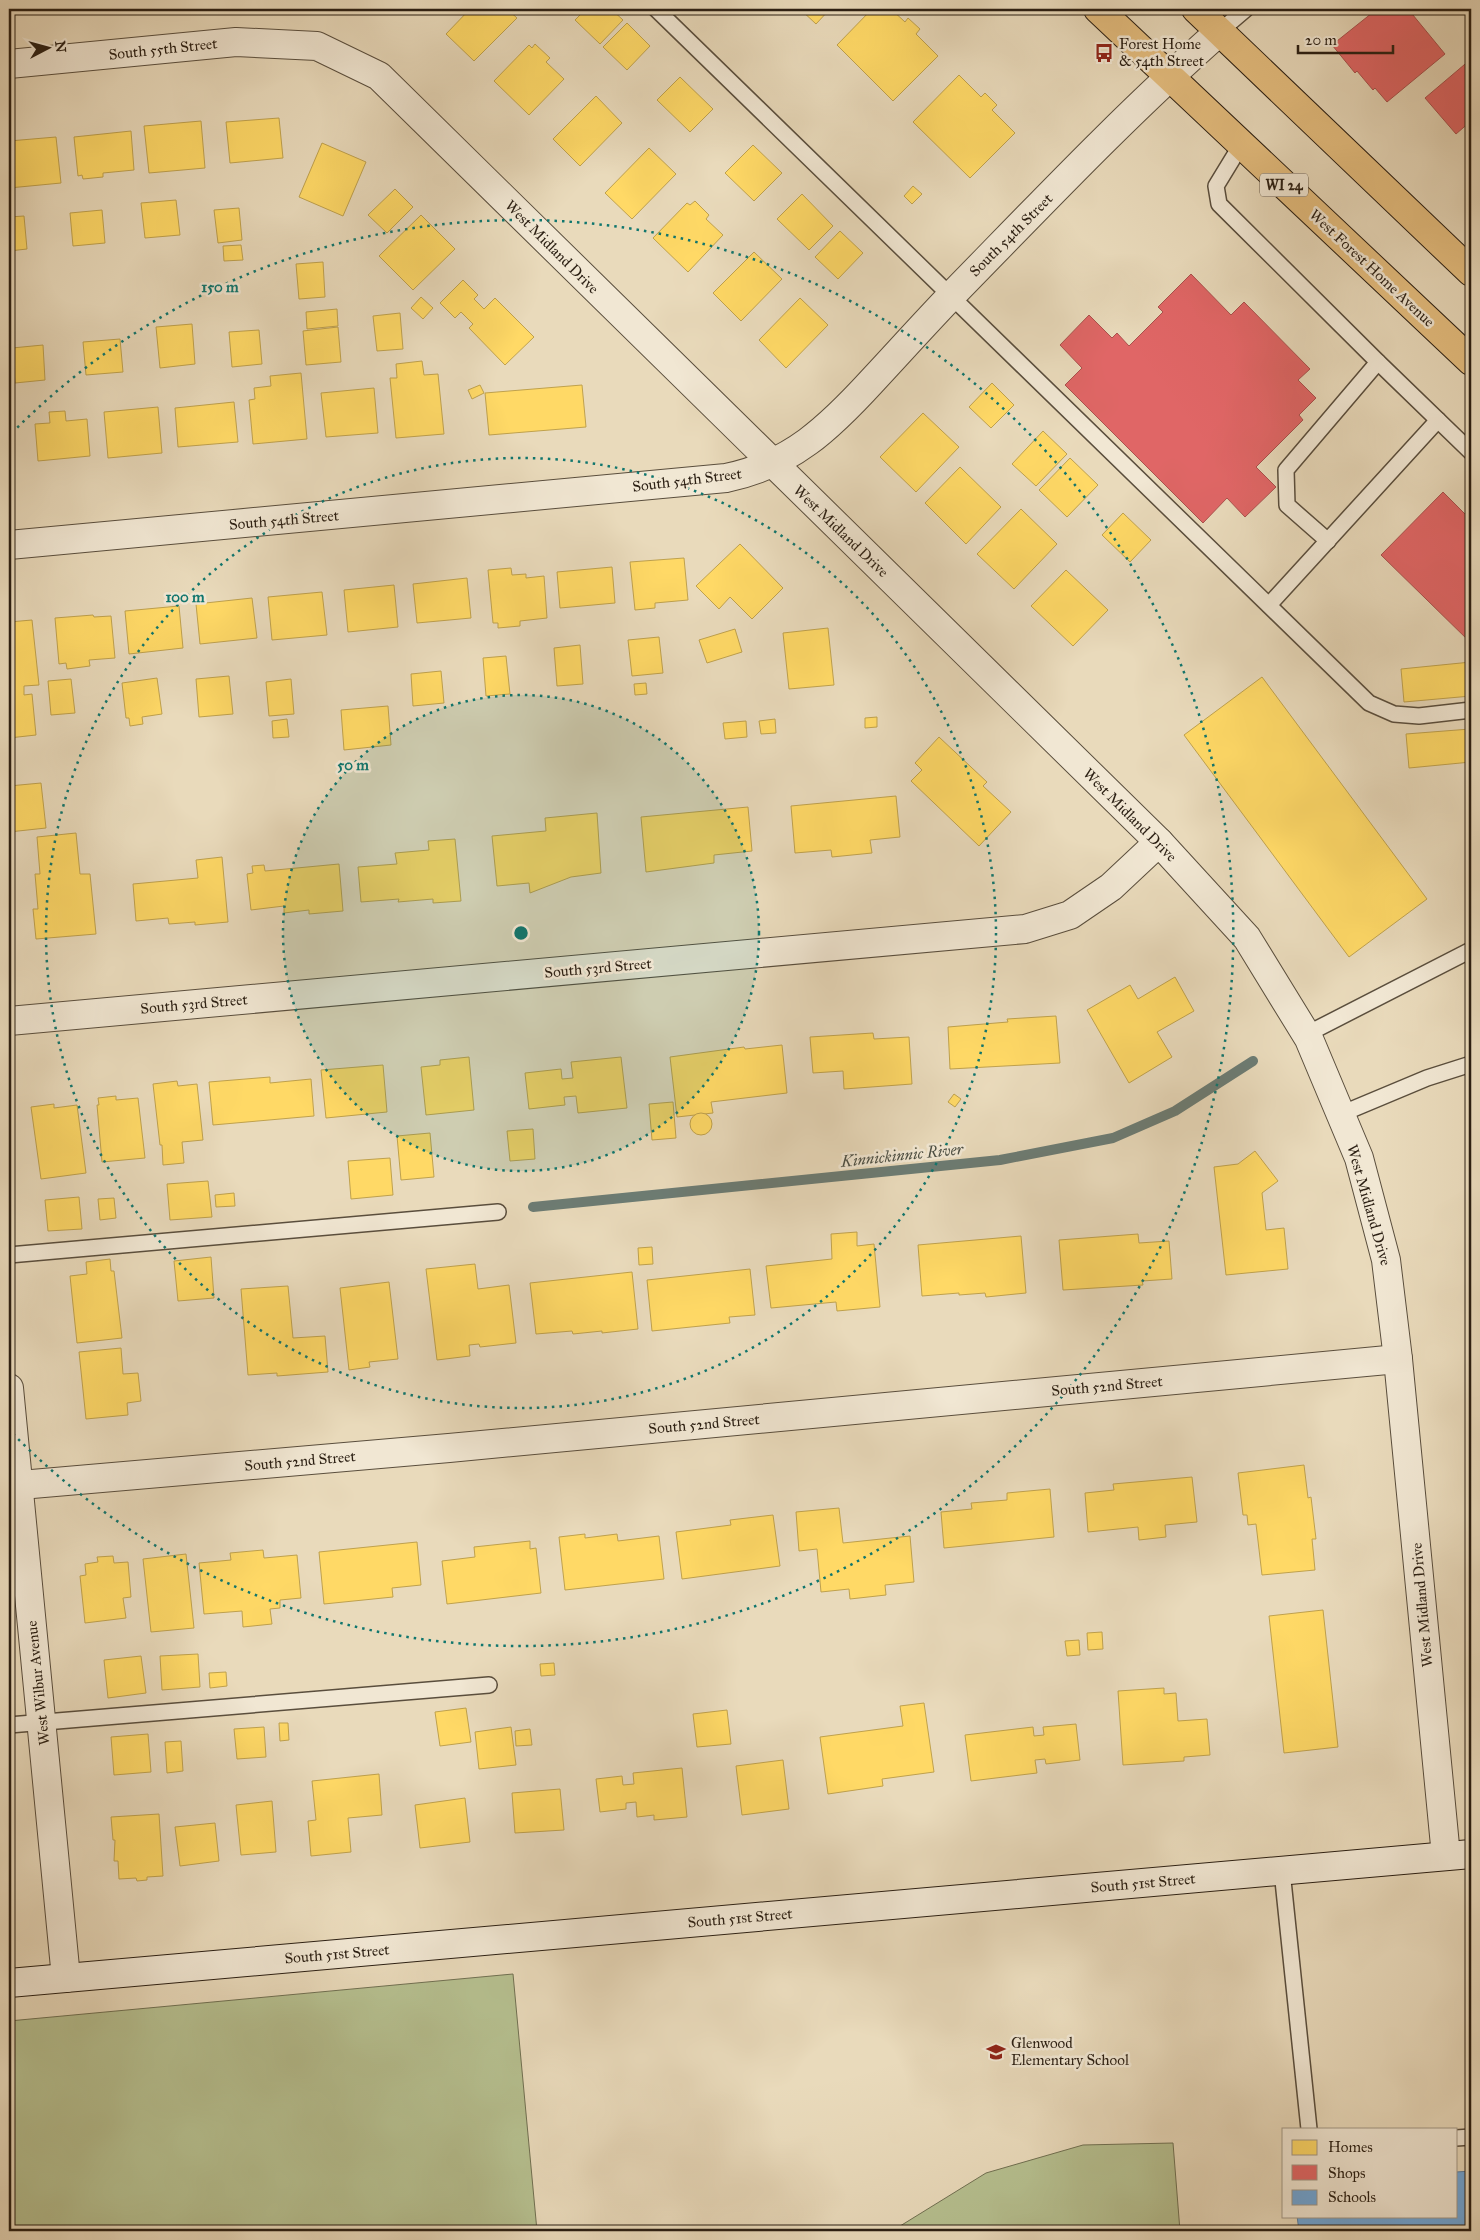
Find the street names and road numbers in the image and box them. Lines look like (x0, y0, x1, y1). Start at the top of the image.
street label: South 55th Street (108, 34, 219, 64)
road number: WI 24 (1260, 174, 1308, 196)
street label: South 54th Street (966, 189, 1057, 280)
street label: West Midland Drive (501, 196, 603, 298)
street label: West Forest Home Avenue (1306, 205, 1438, 331)
street label: South 54th Street (631, 464, 743, 496)
street label: West Midland Drive (790, 481, 892, 581)
street label: South 54th Street (228, 506, 340, 534)
street label: West Midland Drive (1079, 764, 1181, 866)
street label: South 53rd Street (544, 954, 653, 982)
street label: South 53rd Street (140, 990, 249, 1018)
street label: West Midland Drive (1343, 1142, 1395, 1268)
street label: South 52nd Street (1051, 1372, 1164, 1400)
street label: South 52nd Street (648, 1410, 761, 1438)
street label: South 52nd Street (244, 1447, 357, 1475)
street label: West Midland Drive (1408, 1542, 1436, 1668)
street label: West Wilbur Avenue (22, 1620, 54, 1746)
street label: South 51st Street (1090, 1869, 1197, 1897)
street label: South 51st Street (687, 1904, 794, 1932)
street label: South 51st Street (284, 1940, 391, 1968)

